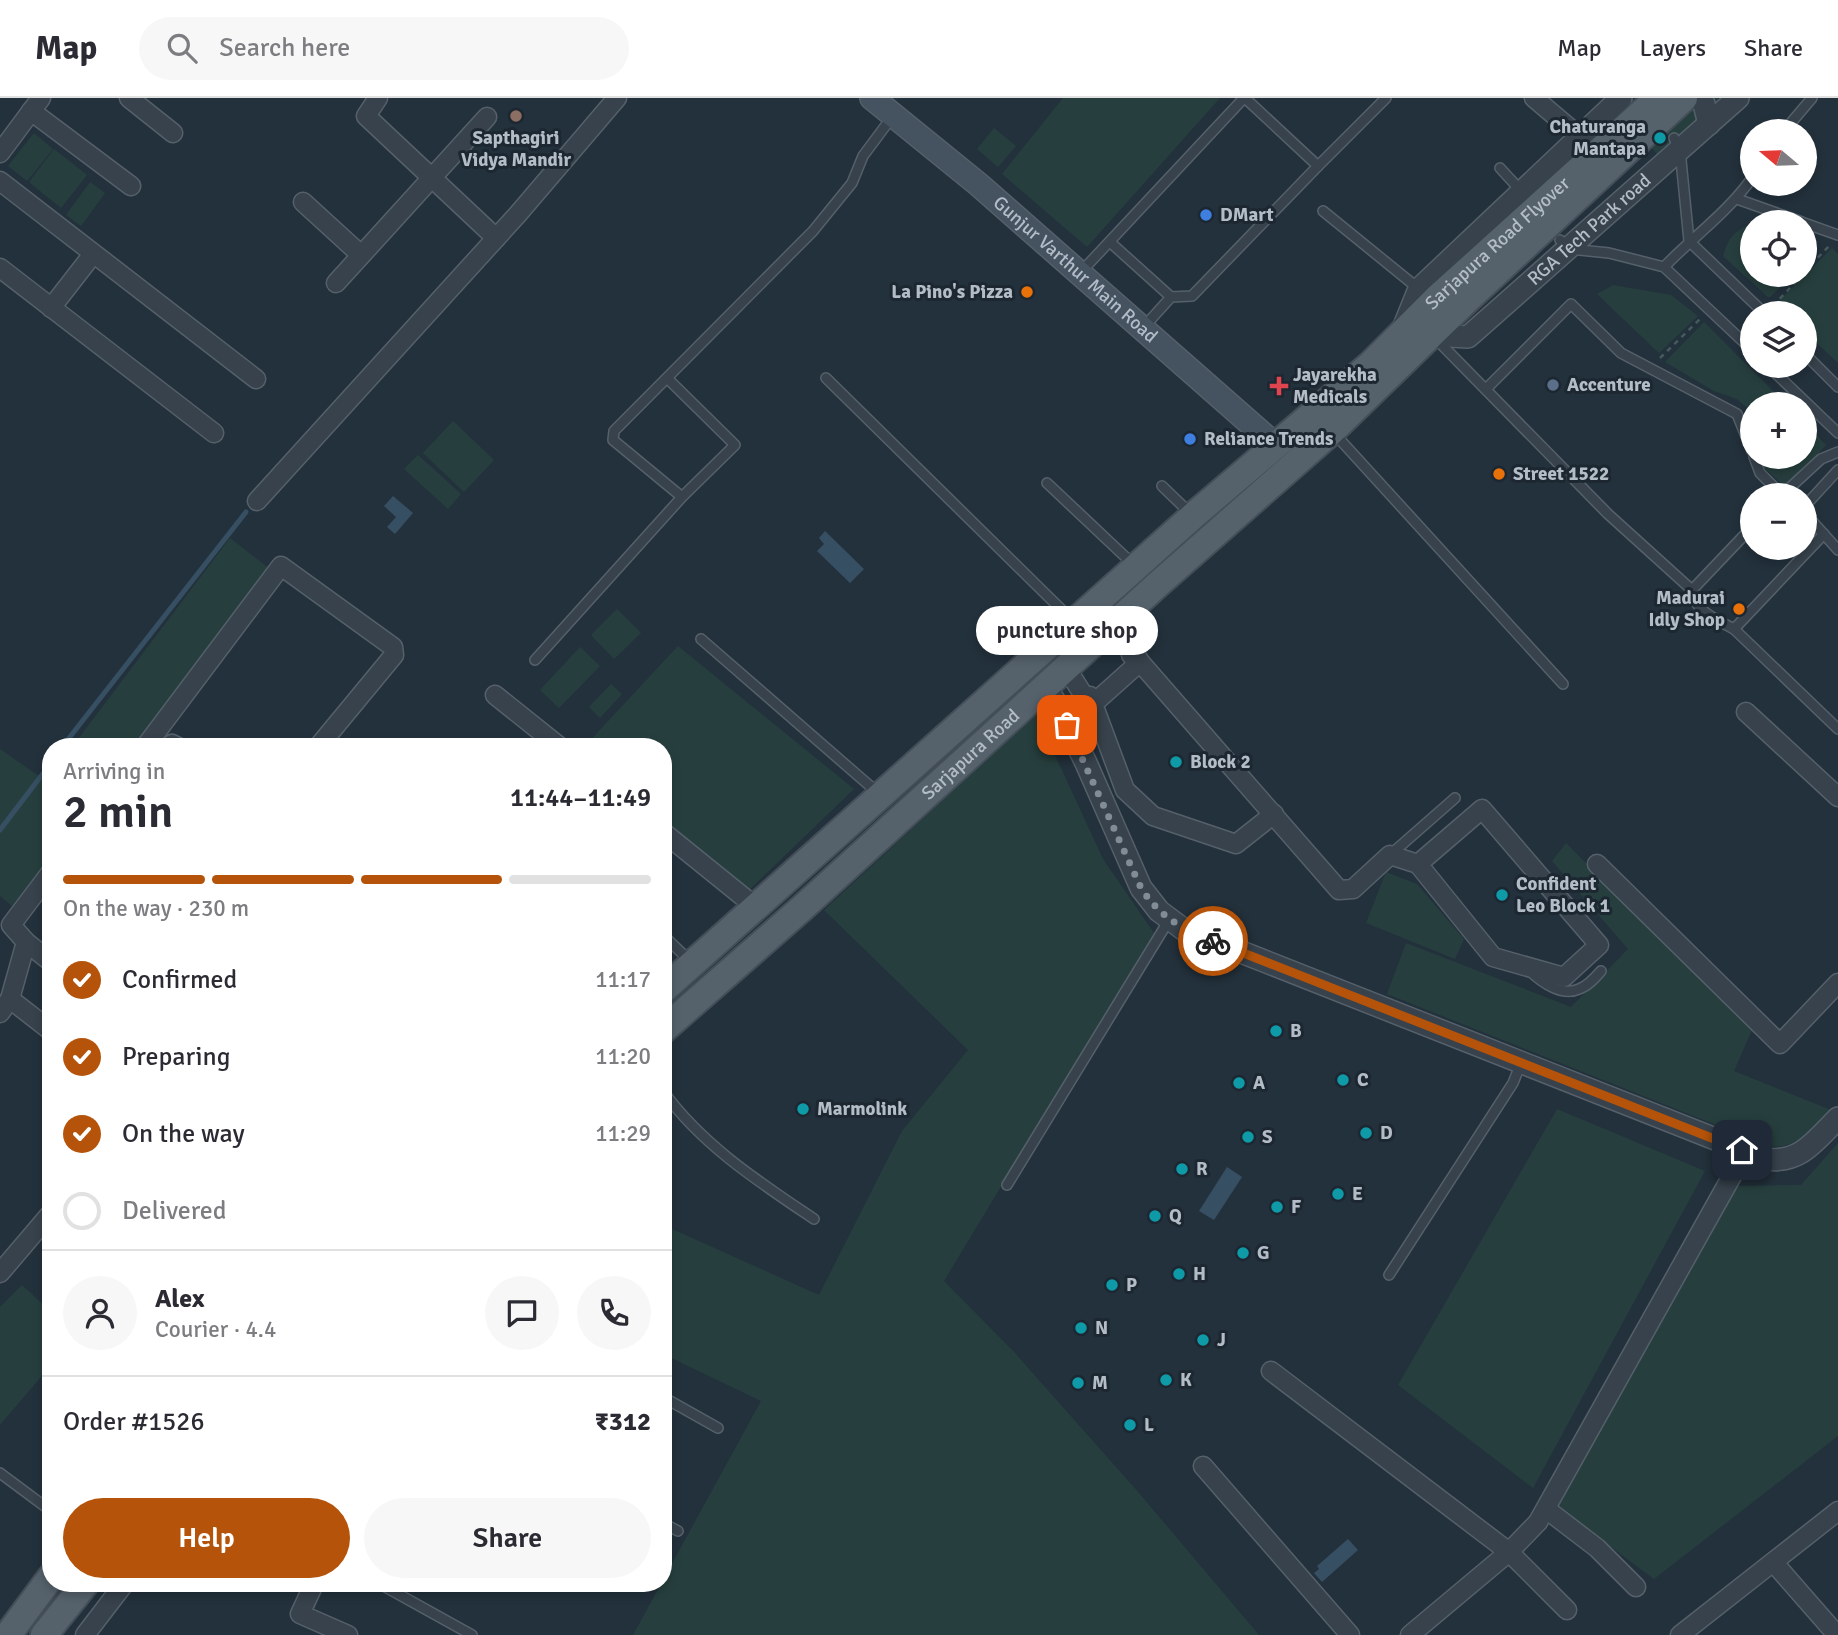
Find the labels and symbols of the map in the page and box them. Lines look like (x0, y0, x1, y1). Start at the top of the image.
marker: Sapthagiri Vidya Mandir (508, 108, 524, 124)
place label: Chaturanga Mantapa (1550, 115, 1646, 161)
north arrow (1740, 119, 1816, 196)
place label: Sapthagiri Vidya Mandir (461, 126, 571, 172)
marker: Chaturanga Mantapa (1652, 130, 1668, 146)
street label: RGA Tech Park road (1523, 169, 1656, 291)
street label: Sarjapura Road Flyover (1420, 172, 1575, 315)
street label: Gunjur Varthur Main Road (988, 191, 1162, 348)
place label: DMart (1220, 203, 1274, 227)
marker: DMart (1198, 207, 1214, 223)
place label: La Pino's Pizza (891, 280, 1013, 304)
marker: La Pino's Pizza (1019, 284, 1035, 300)
place label: Jayarekha Medicals (1293, 363, 1377, 409)
place label: Accenture (1567, 373, 1651, 397)
marker: Accenture (1545, 377, 1561, 393)
marker: Jayarekha Medicals (1271, 378, 1287, 394)
place label: Reliance Trends (1204, 427, 1333, 451)
marker: Reliance Trends (1182, 431, 1198, 447)
place label: Street 1522 (1513, 462, 1609, 486)
marker: Street 1522 (1491, 466, 1507, 482)
place label: Madurai Idly Shop (1648, 586, 1725, 632)
marker: Madurai Idly Shop (1731, 601, 1747, 617)
callout: puncture shop (976, 606, 1158, 655)
pin (1037, 695, 1097, 755)
street label: Sarjapura Road (917, 704, 1025, 805)
place label: Block 2 (1190, 750, 1251, 774)
marker: Block 2 (1168, 754, 1184, 770)
place label: Confident Leo Block 1 (1516, 872, 1610, 918)
marker: Confident Leo Block 1 (1494, 887, 1510, 903)
courier (1178, 906, 1248, 976)
place label: B (1290, 1019, 1302, 1043)
marker: B (1268, 1023, 1284, 1039)
place label: C (1357, 1068, 1369, 1092)
place label: A (1253, 1071, 1265, 1095)
marker: C (1335, 1072, 1351, 1088)
marker: A (1231, 1075, 1247, 1091)
place label: Marmolink (817, 1097, 907, 1121)
marker: Marmolink (795, 1101, 811, 1117)
pin (1712, 1120, 1772, 1180)
place label: D (1380, 1121, 1393, 1145)
place label: S (1262, 1125, 1273, 1149)
marker: D (1358, 1125, 1374, 1141)
marker: S (1240, 1129, 1256, 1145)
place label: R (1196, 1157, 1208, 1181)
marker: R (1174, 1161, 1190, 1177)
place label: E (1352, 1182, 1363, 1206)
marker: E (1330, 1186, 1346, 1202)
place label: F (1291, 1195, 1301, 1219)
marker: F (1269, 1199, 1285, 1215)
place label: Q (1169, 1204, 1182, 1228)
marker: Q (1147, 1208, 1163, 1224)
place label: G (1257, 1241, 1269, 1265)
marker: G (1235, 1245, 1251, 1261)
place label: H (1193, 1262, 1206, 1286)
marker: H (1171, 1266, 1187, 1282)
place label: P (1126, 1273, 1137, 1297)
marker: P (1104, 1277, 1120, 1293)
place label: N (1095, 1316, 1108, 1340)
marker: N (1073, 1320, 1089, 1336)
place label: J (1217, 1328, 1226, 1352)
marker: J (1195, 1332, 1211, 1348)
place label: K (1180, 1368, 1192, 1392)
place label: M (1092, 1371, 1108, 1395)
marker: K (1158, 1372, 1174, 1388)
marker: M (1070, 1375, 1086, 1391)
place label: L (1144, 1413, 1154, 1437)
marker: L (1122, 1417, 1138, 1433)

